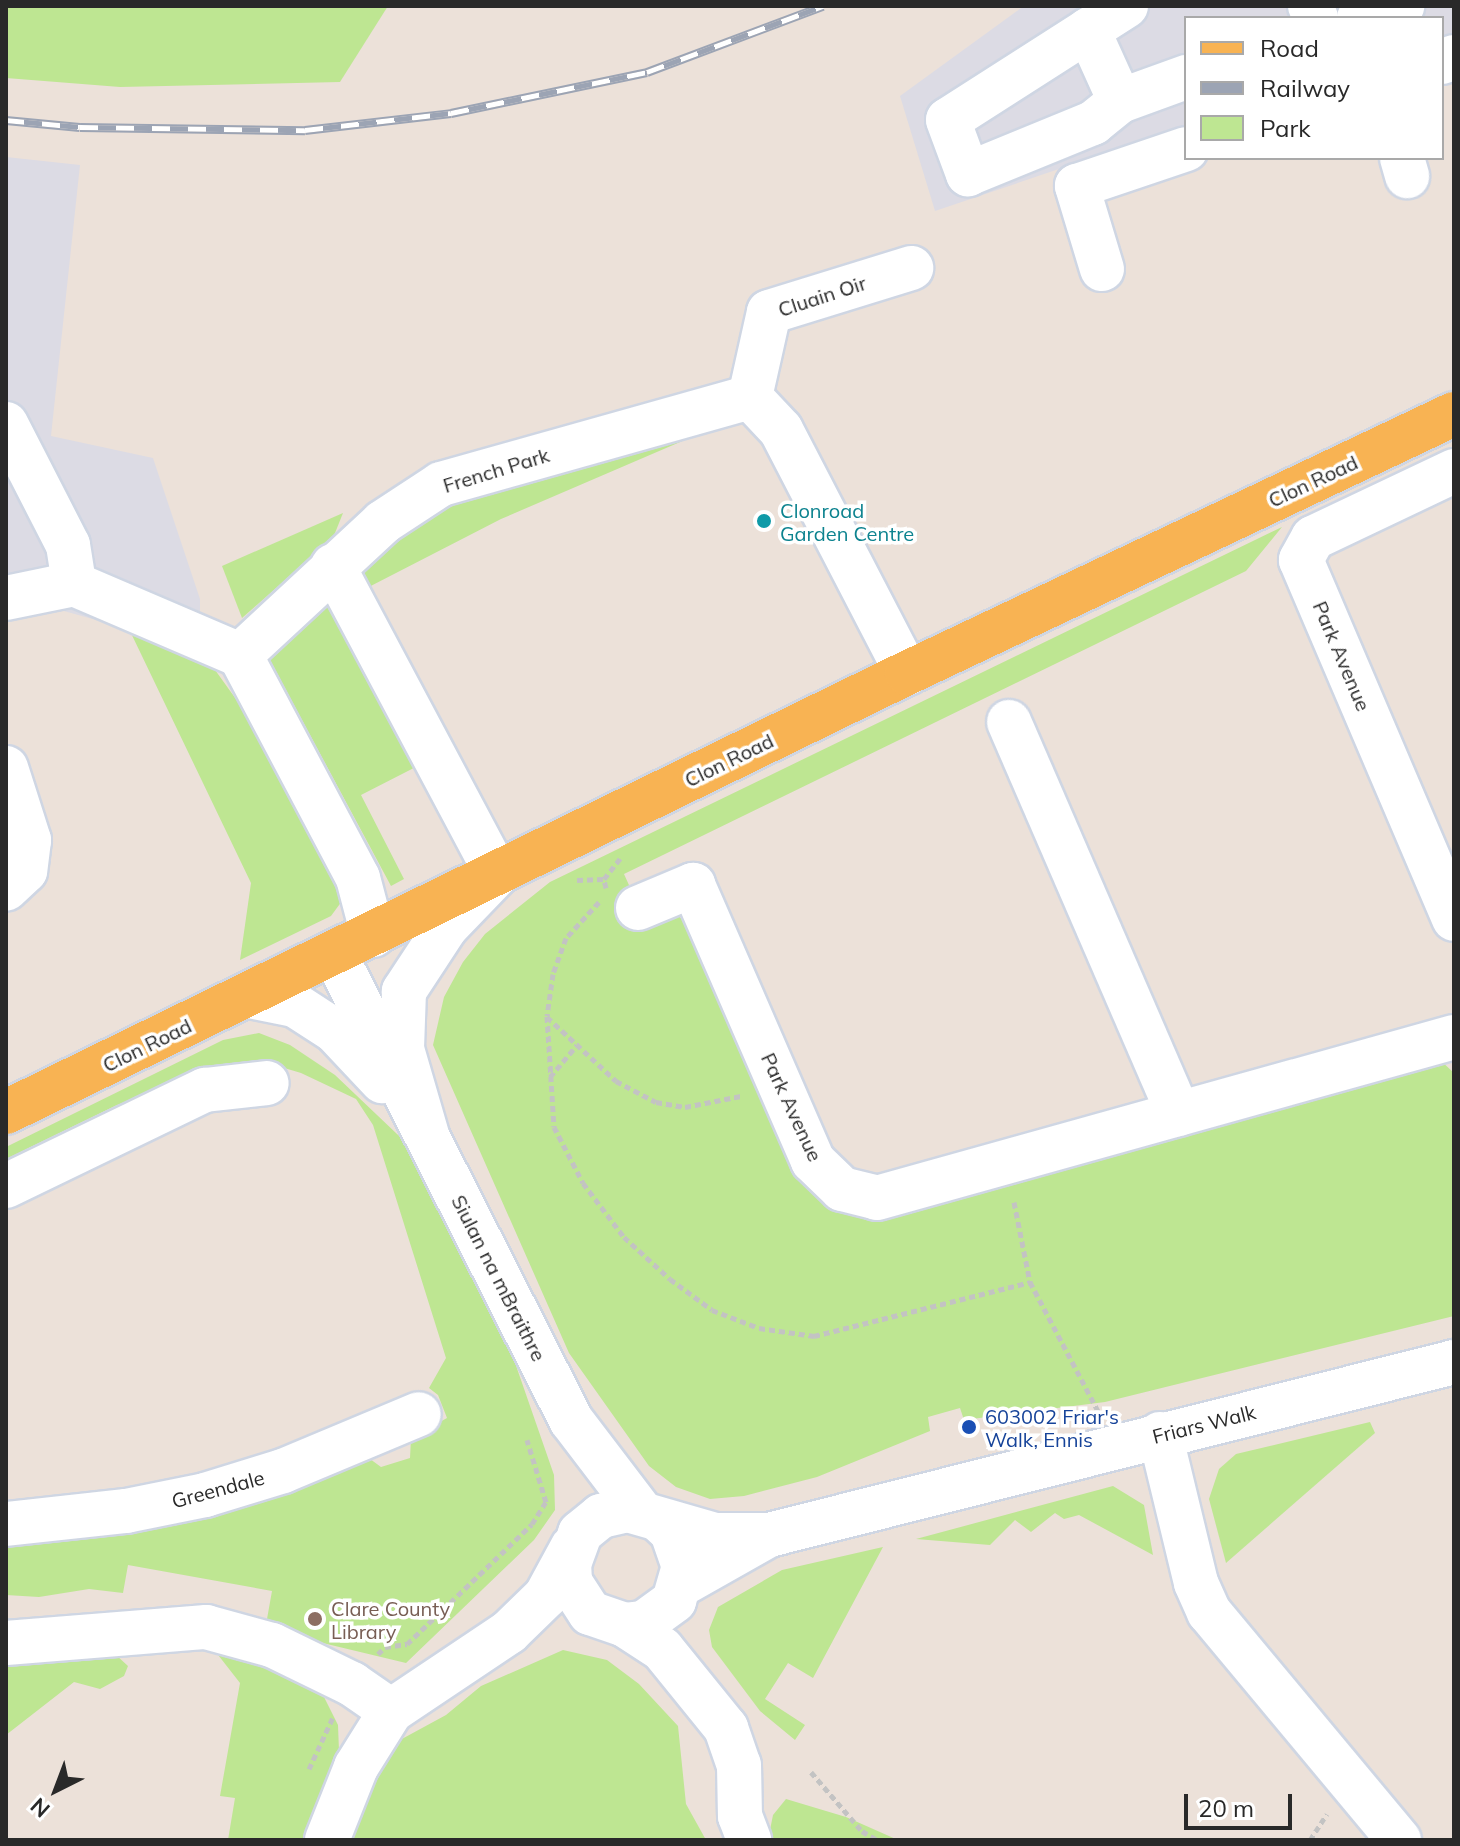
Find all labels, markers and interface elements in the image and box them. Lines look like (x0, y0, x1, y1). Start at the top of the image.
legend (1184, 16, 1444, 160)
text: Road (1260, 33, 1319, 63)
text: Railway (1260, 73, 1350, 103)
text: Park (1260, 113, 1311, 143)
street label: Cluain Oir (775, 271, 869, 321)
street label: French Park (440, 442, 552, 498)
street label: Clon Road (1265, 450, 1361, 512)
place label: Clonroad Garden Centre (780, 498, 914, 545)
marker: Clonroad Garden Centre (755, 512, 773, 530)
street label: Park Avenue (1308, 597, 1376, 715)
street label: Clon Road (681, 728, 777, 792)
street label: Clon Road (99, 1013, 195, 1077)
street label: Park Avenue (756, 1049, 828, 1165)
street label: Siulan na mBraithre (447, 1191, 551, 1365)
street label: Friars Walk (1150, 1400, 1258, 1448)
place label: 603002 Friar's Walk, Ennis (985, 1404, 1119, 1451)
marker: 603002 Friar's Walk, Ennis (960, 1418, 978, 1436)
street label: Greendale (169, 1465, 267, 1513)
place label: Clare County Library (331, 1596, 450, 1643)
marker: Clare County Library (306, 1610, 324, 1628)
north arrow (16, 1750, 96, 1830)
scale bar (1188, 1778, 1296, 1828)
text: N (24, 1792, 55, 1824)
text: 20 m (1198, 1793, 1254, 1823)

